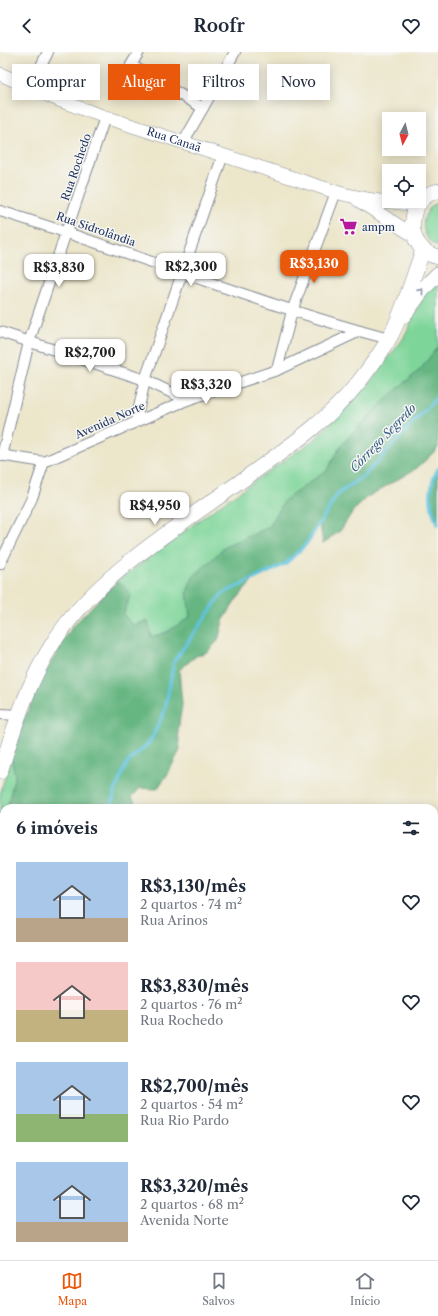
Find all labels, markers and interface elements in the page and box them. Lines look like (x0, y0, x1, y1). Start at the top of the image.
icon: back (16, 15, 38, 37)
text: Roofr (193, 15, 245, 37)
icon: heart (400, 15, 422, 37)
chip: Comprar (12, 64, 100, 100)
chip: Alugar (108, 64, 180, 100)
chip: Filtros (188, 64, 259, 100)
chip: Novo (267, 64, 330, 100)
north arrow (382, 112, 426, 156)
map controls (382, 112, 426, 208)
street label: Rua Canaã (145, 124, 203, 155)
street label: Rua Rochedo (58, 131, 94, 203)
button: locate (382, 164, 426, 208)
street label: Rua Sidrolândia (54, 209, 138, 249)
supermarket icon: ampm (339, 217, 359, 237)
place label: ampm (362, 220, 396, 234)
pin: R$3,130 (277, 250, 351, 284)
pin: R$2,300 (154, 253, 228, 287)
pin: R$3,830 (22, 254, 96, 288)
text: R$3,130 (289, 255, 339, 271)
text: R$2,300 (165, 258, 217, 274)
text: R$3,830 (33, 259, 85, 275)
one-way arrow (417, 289, 424, 296)
pin: R$2,700 (53, 339, 127, 373)
text: R$2,700 (64, 344, 116, 360)
pin: R$3,320 (169, 371, 243, 405)
text: R$3,320 (180, 376, 232, 392)
street label: Avenida Norte (72, 398, 147, 442)
water label: Córrego Segredo (346, 400, 419, 475)
pin: R$4,950 (118, 492, 192, 526)
text: R$4,950 (129, 497, 181, 513)
icon: filters (400, 817, 422, 839)
text: 6 imóveis (16, 818, 98, 838)
text: R$3,130/mês (140, 876, 246, 896)
icon: home (48, 878, 96, 926)
icon: heart (400, 891, 422, 913)
text: 2 quartos · 74 m² (140, 896, 242, 912)
text: Rua Arinos (140, 912, 208, 928)
text: R$3,830/mês (140, 976, 249, 996)
icon: home (48, 978, 96, 1026)
icon: heart (400, 991, 422, 1013)
text: 2 quartos · 76 m² (140, 996, 243, 1012)
text: Rua Rochedo (140, 1012, 223, 1028)
text: R$2,700/mês (140, 1076, 249, 1096)
icon: home (48, 1078, 96, 1126)
icon: heart (400, 1091, 422, 1113)
text: 2 quartos · 54 m² (140, 1096, 243, 1112)
text: Rua Rio Pardo (140, 1112, 229, 1128)
text: R$3,320/mês (140, 1176, 248, 1196)
icon: home (48, 1178, 96, 1226)
icon: heart (400, 1191, 422, 1213)
text: 2 quartos · 68 m² (140, 1196, 244, 1212)
text: Avenida Norte (140, 1212, 229, 1228)
tab: Mapa (58, 1270, 87, 1308)
tab: Salvos (202, 1270, 235, 1308)
tab: Início (350, 1270, 380, 1308)

